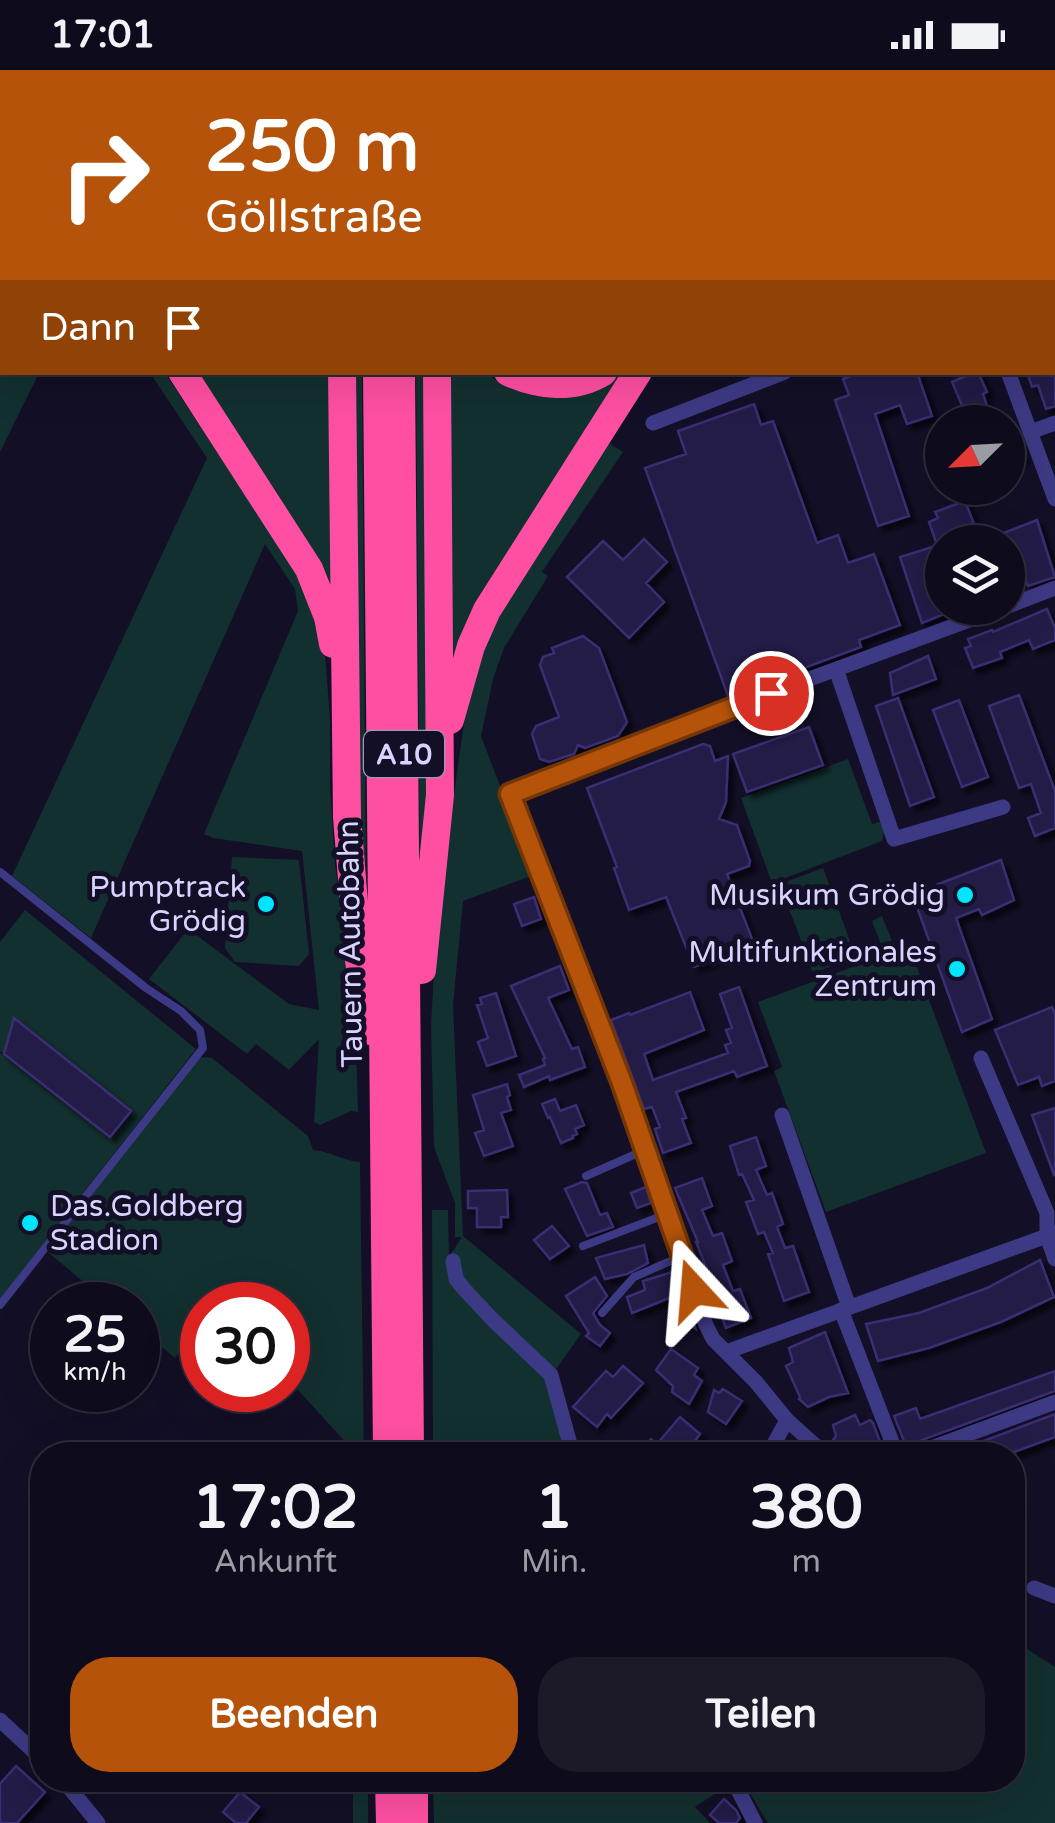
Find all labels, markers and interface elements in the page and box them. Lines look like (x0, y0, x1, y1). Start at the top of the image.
text: 17:01 (50, 12, 155, 58)
text: 250 m (205, 106, 419, 190)
icon: right (40, 110, 170, 240)
text: Göllstraße (205, 191, 423, 245)
icon: arrive (156, 300, 211, 355)
text: Dann (40, 305, 136, 351)
north arrow (925, 405, 1025, 505)
map controls (925, 405, 1025, 625)
button: layers (925, 525, 1025, 625)
pin (729, 651, 814, 736)
icon: arrive (744, 666, 799, 721)
road number: A10 (364, 731, 444, 777)
street label: Tauern Autobahn (330, 820, 371, 1068)
place label: Pumptrack Grödig (89, 869, 246, 940)
place label: Musikum Grödig (709, 877, 945, 914)
marker: Musikum Grödig (954, 884, 976, 906)
marker: Pumptrack Grödig (255, 893, 277, 915)
place label: Multifunktionales Zentrum (688, 934, 937, 1005)
marker: Multifunktionales Zentrum (946, 958, 968, 980)
place label: Das.Goldberg Stadion (50, 1188, 244, 1259)
marker: Das.Goldberg Stadion (19, 1212, 41, 1234)
position arrow (642, 1238, 746, 1342)
speed limit sign: 30 (180, 1282, 310, 1412)
text: 25 (64, 1305, 126, 1365)
text: km/h (64, 1357, 126, 1387)
text: 17:02 (192, 1472, 359, 1544)
text: 1 (535, 1472, 573, 1544)
text: 380 (750, 1472, 863, 1544)
text: Ankunft (214, 1543, 337, 1581)
text: Min. (521, 1543, 587, 1581)
text: m (791, 1543, 821, 1581)
button: Beenden (70, 1657, 518, 1772)
button: Teilen (538, 1657, 985, 1772)

